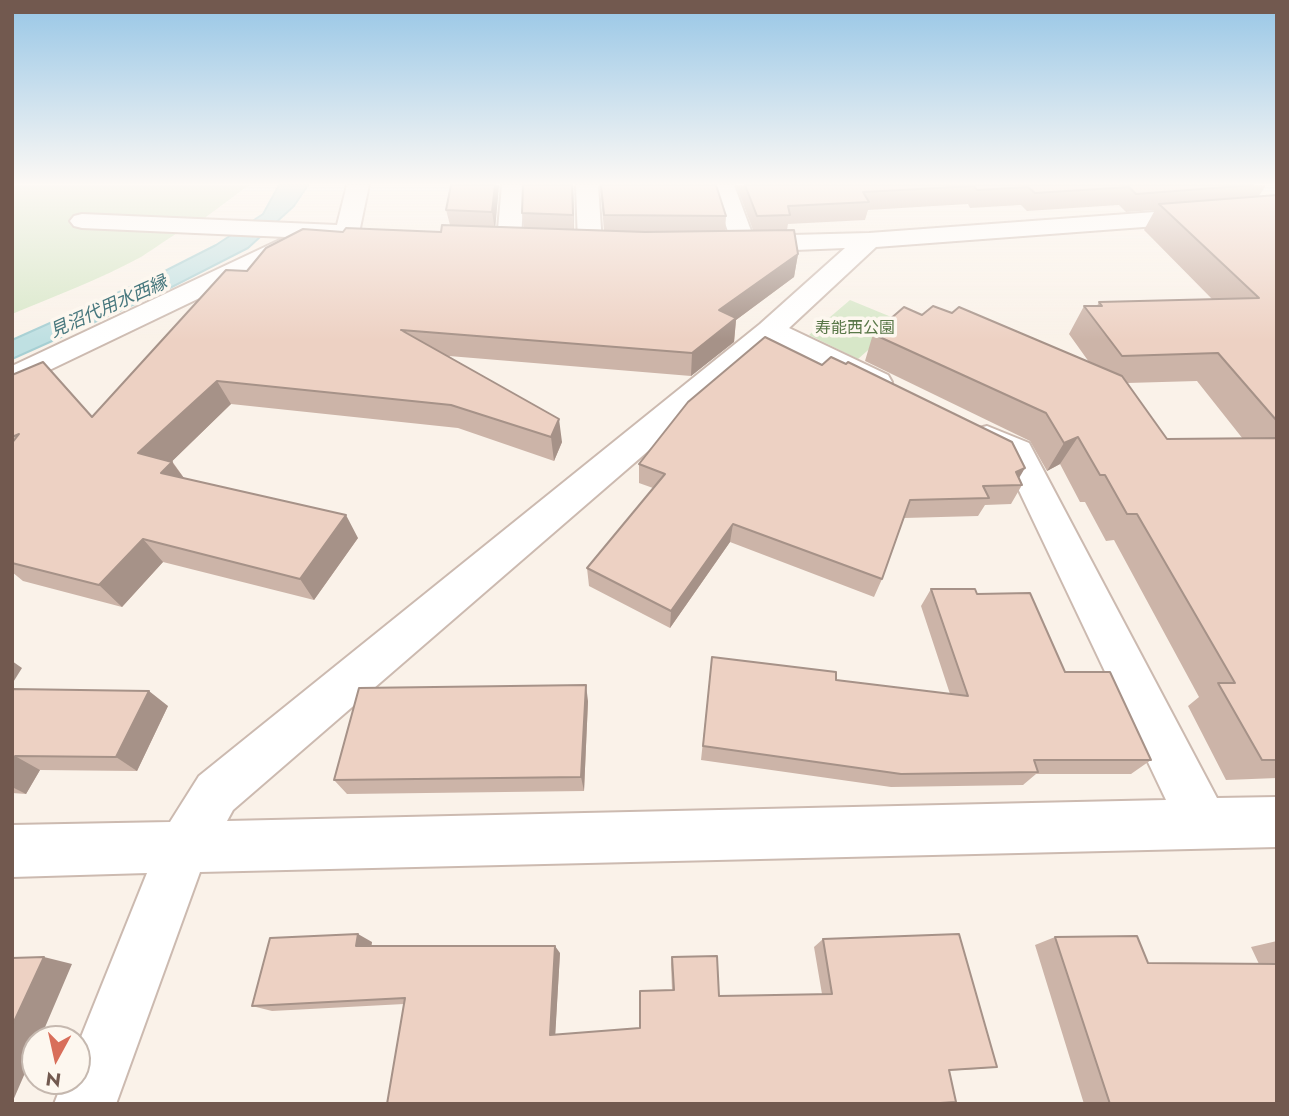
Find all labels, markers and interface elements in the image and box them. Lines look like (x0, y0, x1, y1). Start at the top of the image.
water label: 見沼代用水西縁 (47, 273, 171, 343)
park label: 寿能西公園 (815, 319, 895, 339)
north arrow (21, 1025, 91, 1095)
text: N (44, 1065, 63, 1094)

